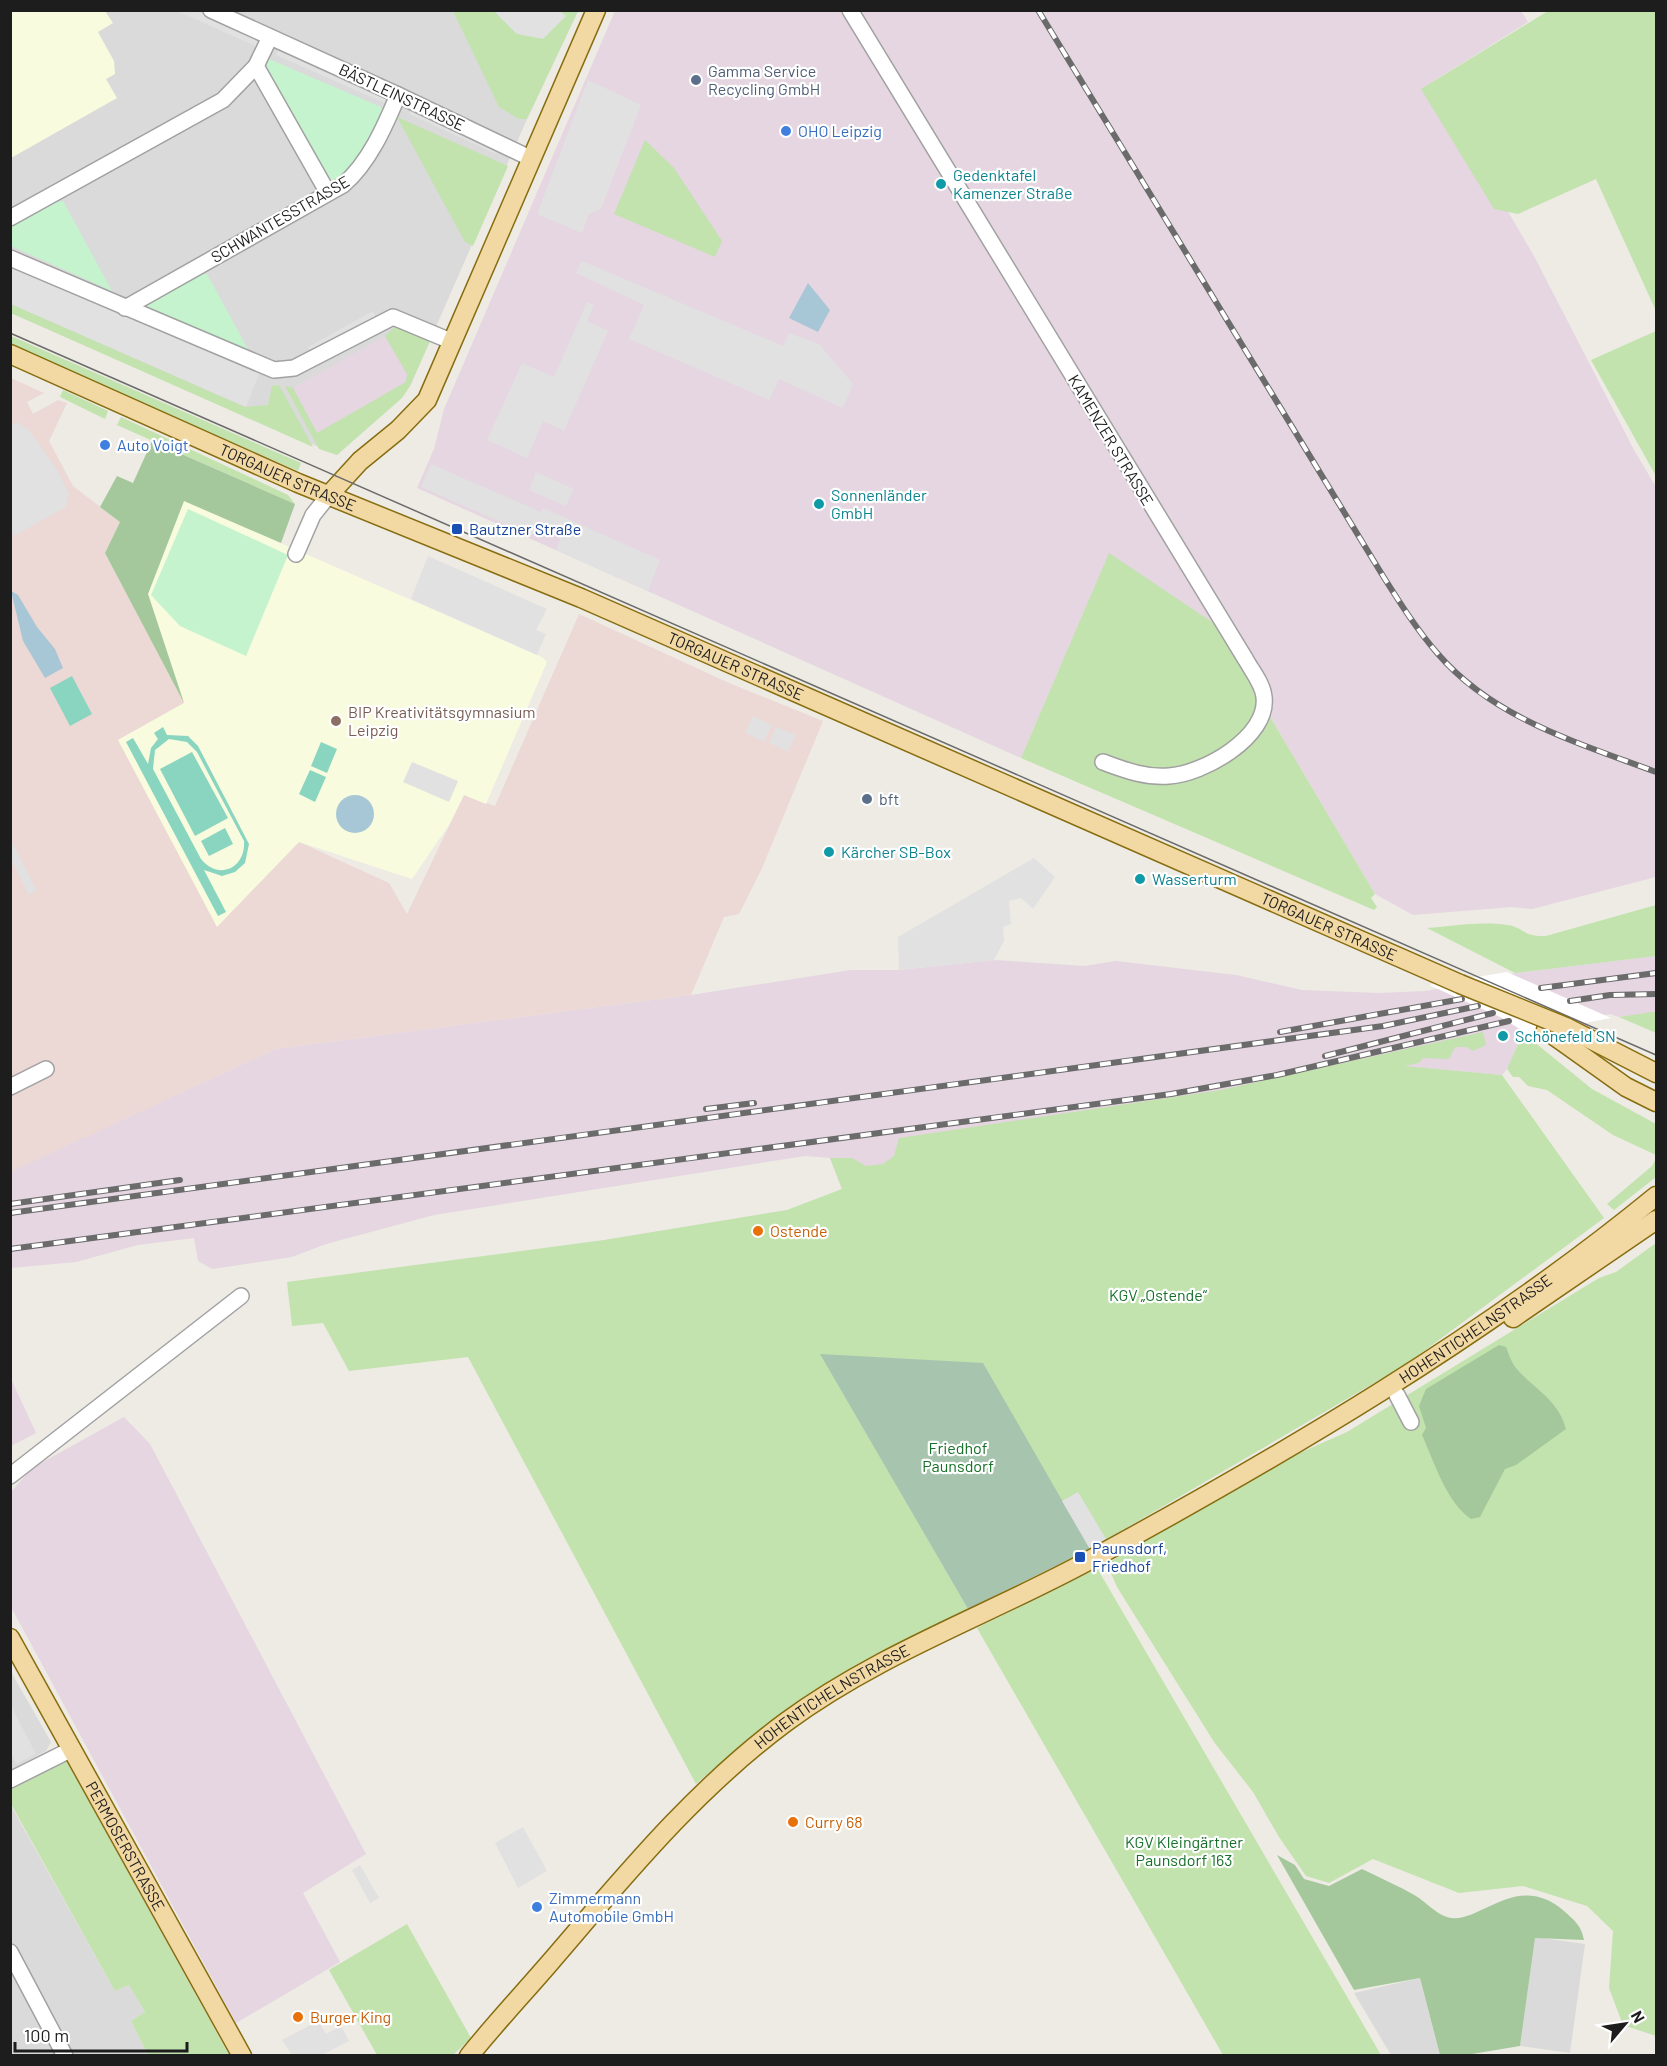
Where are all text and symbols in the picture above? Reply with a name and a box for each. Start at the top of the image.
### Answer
street label: BÄSTLEINSTRASSE [336,59,468,134]
place label: Gamma Service Recycling GmbH [708,61,820,98]
marker: Gamma Service Recycling GmbH [689,73,703,87]
place label: OHO Leipzig [798,121,882,140]
marker: OHO Leipzig [779,124,793,138]
place label: Gedenktafel Kamenzer Straße [953,165,1072,202]
street label: SCHWANTESSTRASSE [207,171,352,266]
marker: Gedenktafel Kamenzer Straße [934,177,948,191]
street label: KAMENZER STRASSE [1065,371,1158,509]
place label: Auto Voigt [117,435,189,454]
marker: Auto Voigt [98,438,112,452]
street label: TORGAUER STRASSE [217,439,359,515]
place label: Sonnenländer GmbH [831,485,927,522]
marker: Sonnenländer GmbH [812,497,826,511]
place label: Bautzner Straße [469,519,581,538]
marker: Bautzner Straße [450,522,464,536]
street label: TORGAUER STRASSE [665,627,807,704]
place label: BIP Kreativitätsgymnasium Leipzig [348,702,536,739]
marker: BIP Kreativitätsgymnasium Leipzig [329,714,343,728]
place label: bft [879,789,899,808]
marker: bft [860,792,874,806]
place label: Kärcher SB-Box [841,842,951,861]
marker: Kärcher SB-Box [822,845,836,859]
place label: Wasserturm [1152,869,1237,888]
marker: Wasserturm [1133,872,1147,886]
street label: TORGAUER STRASSE [1258,888,1400,964]
place label: Schönefeld SN [1515,1026,1616,1045]
marker: Schönefeld SN [1496,1029,1510,1043]
place label: Ostende [770,1221,828,1240]
marker: Ostende [751,1224,765,1238]
street label: HOHENTICHELNSTRASSE [1395,1270,1555,1387]
park label: KGV „Ostende“ [1109,1285,1208,1304]
park label: Friedhof Paunsdorf [922,1438,994,1475]
place label: Paunsdorf, Friedhof [1092,1538,1167,1575]
marker: Paunsdorf, Friedhof [1073,1550,1087,1564]
street label: HOHENTICHELNSTRASSE [750,1640,913,1752]
street label: PERMOSERSTRASSE [82,1778,169,1914]
place label: Curry 68 [805,1812,863,1831]
marker: Curry 68 [786,1815,800,1829]
park label: KGV Kleingärtner Paunsdorf 163 [1125,1832,1243,1869]
place label: Zimmermann Automobile GmbH [549,1888,674,1925]
marker: Zimmermann Automobile GmbH [530,1900,544,1914]
north arrow [1595,1994,1655,2054]
place label: Burger King [310,2007,391,2026]
text: N [1628,2007,1649,2026]
marker: Burger King [291,2010,305,2024]
scale bar [15,2015,188,2053]
text: 100 m [24,2024,69,2046]

